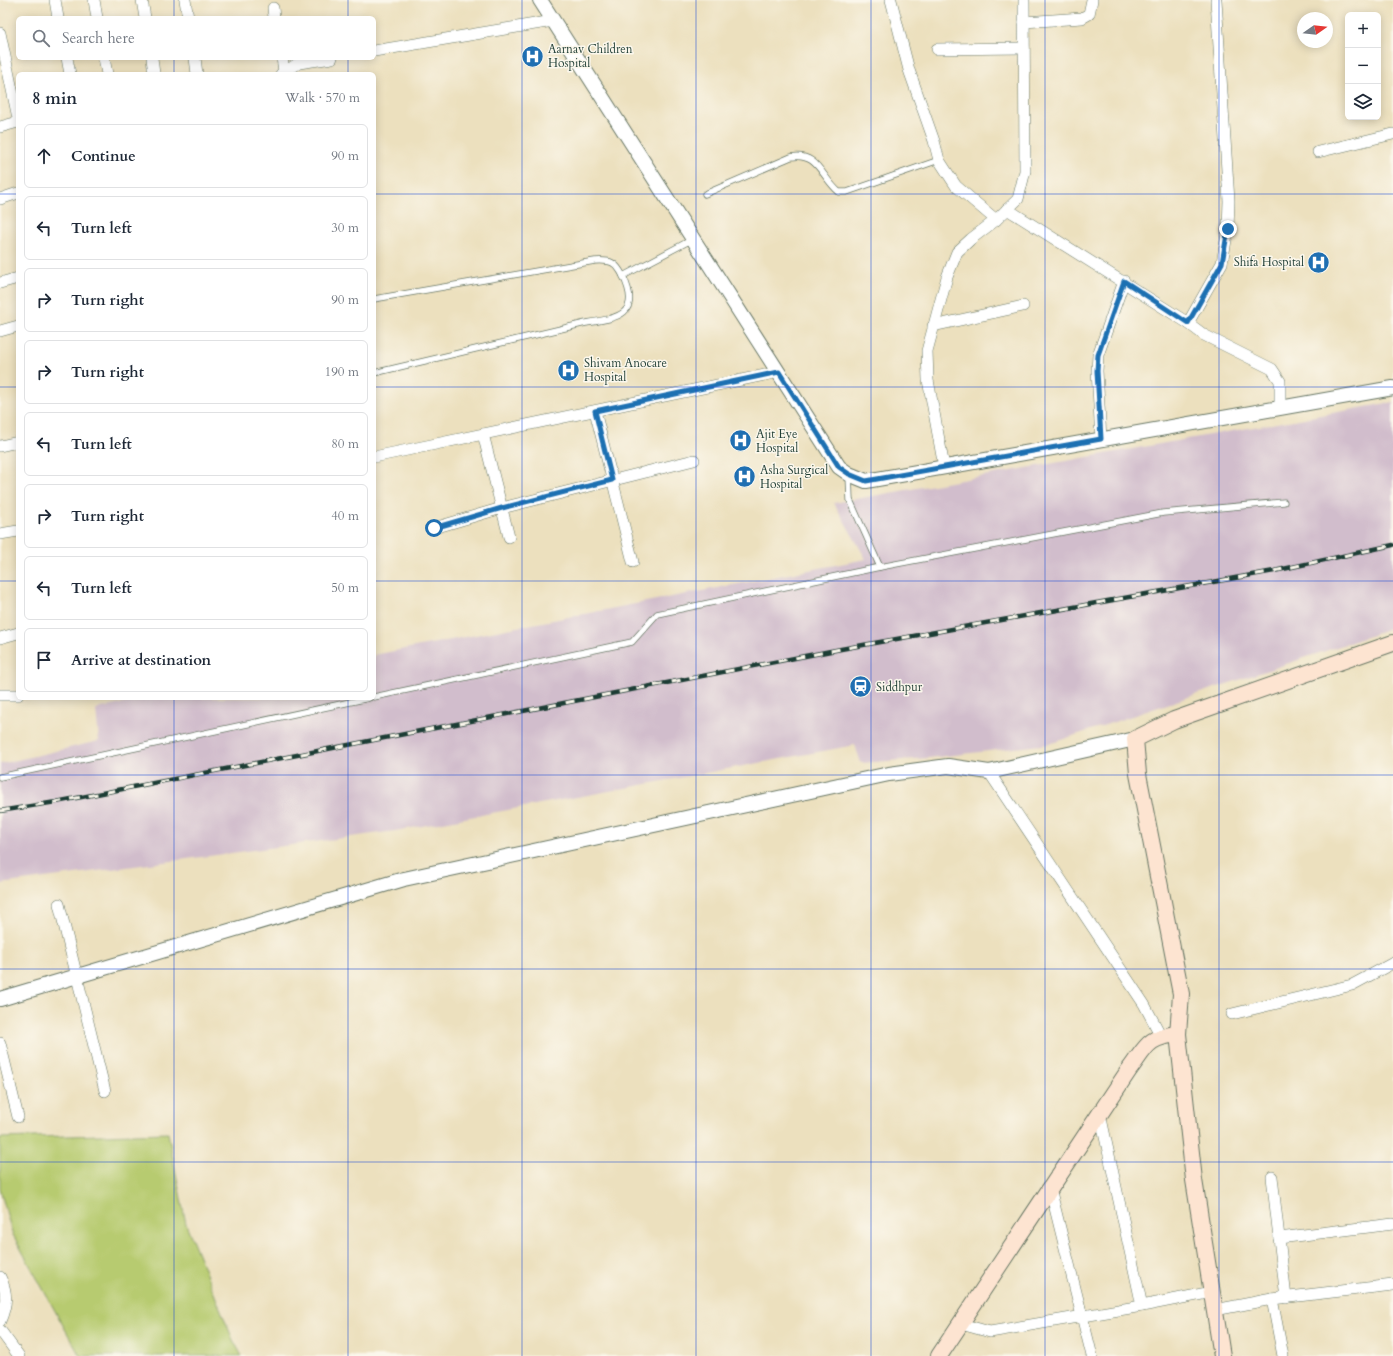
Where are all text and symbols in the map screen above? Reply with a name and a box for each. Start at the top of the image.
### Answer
north arrow [1297,12,1333,48]
map controls [1345,12,1381,120]
button: + [1345,12,1381,48]
search box [16,16,376,60]
icon: search [30,27,52,49]
text: Search here [62,28,135,48]
place label: Aarnav Children Hospital [548,41,633,71]
hospital icon: Aarnav Children Hospital [519,43,545,69]
button: − [1345,48,1381,84]
button: layers [1345,84,1381,120]
text: 8 min [32,87,77,110]
text: Walk · 570 m [285,89,360,107]
icon: ahead [33,145,55,167]
text: Continue [71,146,136,166]
text: 90 m [331,147,359,165]
icon: left [33,217,55,239]
text: Turn left [71,218,132,238]
text: 30 m [331,219,359,237]
route end [1219,220,1237,238]
hospital icon: Shifa Hospital [1306,249,1332,275]
place label: Shifa Hospital [1234,254,1304,270]
icon: right [33,289,55,311]
text: Turn right [71,290,144,310]
text: 90 m [331,291,359,309]
place label: Shivam Anocare Hospital [584,355,667,385]
hospital icon: Shivam Anocare Hospital [556,357,582,383]
icon: right [33,361,55,383]
text: Turn right [71,362,144,382]
text: 190 m [325,363,359,381]
place label: Ajit Eye Hospital [756,426,798,456]
hospital icon: Ajit Eye Hospital [727,428,753,454]
icon: left [33,433,55,455]
text: Turn left [71,434,132,454]
text: 80 m [331,435,359,453]
place label: Asha Surgical Hospital [760,462,828,492]
hospital icon: Asha Surgical Hospital [731,464,757,490]
icon: right [33,505,55,527]
text: Turn right [71,506,144,526]
text: 40 m [331,507,359,525]
route start [425,519,443,537]
icon: left [33,577,55,599]
text: Turn left [71,578,132,598]
text: 50 m [331,579,359,597]
icon: arrive [33,649,55,671]
text: Arrive at destination [71,650,211,670]
station icon: Siddhpur [848,674,874,700]
place label: Siddhpur [876,679,923,695]

